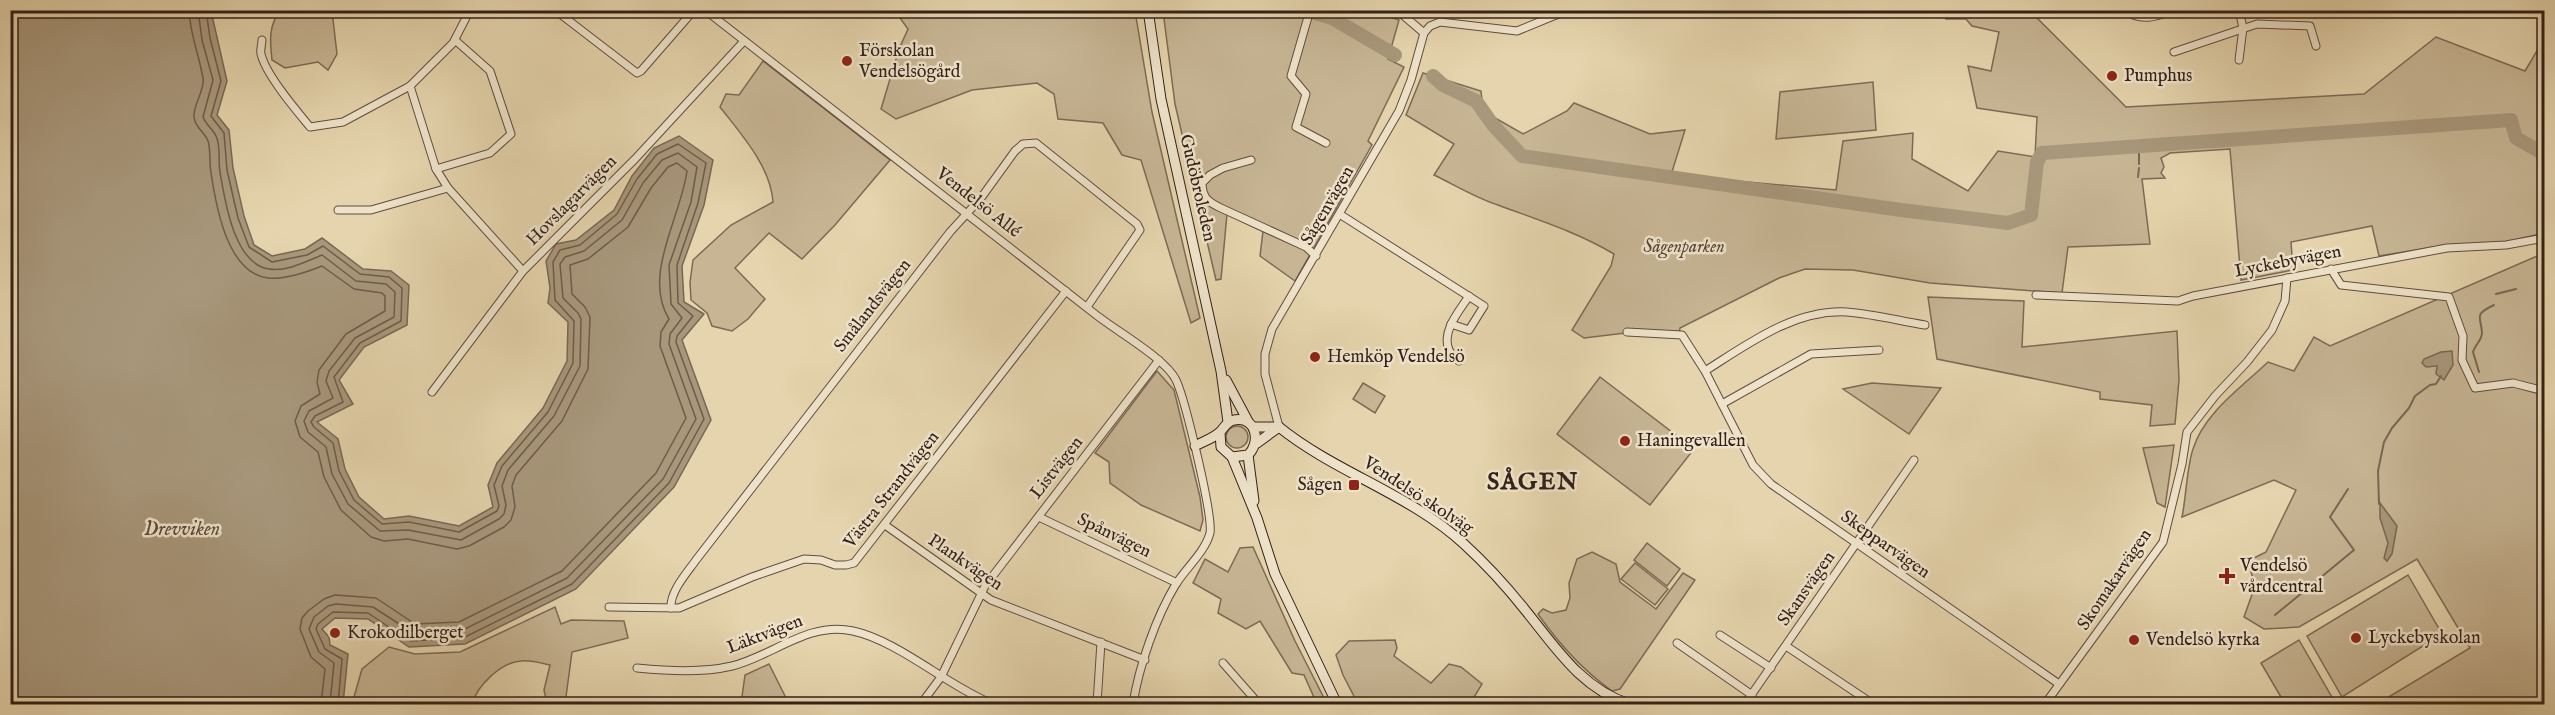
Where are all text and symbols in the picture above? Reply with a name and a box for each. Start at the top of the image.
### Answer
place label: Förskolan Vendelsögård [858,40,961,84]
marker: Förskolan Vendelsögård [840,54,854,68]
place label: Pumphus [2124,65,2192,88]
marker: Pumphus [2105,69,2119,83]
street label: Gudöbroleden [1173,132,1221,244]
street label: Hovslagarvägen [522,150,623,251]
street label: Vendelsö Allé [930,162,1025,243]
street label: Sågenvägen [1296,162,1360,250]
park label: Sågenparken [1643,236,1725,259]
street label: Lyckebyvägen [2233,240,2344,284]
street label: Smålandsvägen [829,254,917,357]
place label: Hemköp Vendelsö [1327,346,1465,369]
marker: Hemköp Vendelsö [1308,350,1322,364]
street label: Västra Strandvägen [838,426,945,554]
place label: Haningevallen [1637,430,1746,453]
street label: Listvägen [1025,432,1089,504]
marker: Haningevallen [1618,434,1632,448]
street label: Vendelsö skolväg [1358,451,1478,540]
district label: SÅGEN [1487,467,1579,498]
place label: Sågen [1297,474,1342,497]
marker: Sågen [1347,478,1361,492]
street label: Skepparvägen [1836,506,1935,585]
street label: Spånvägen [1073,508,1155,564]
water label: Drevviken [144,517,220,542]
street label: Skomakarvägen [2073,525,2158,635]
street label: Plankvägen [923,530,1007,597]
street label: Skansvägen [1773,547,1841,631]
place label: Vendelsö vårdcentral [2239,555,2323,599]
marker: Vendelsö vårdcentral [2218,567,2236,585]
street label: Läktvägen [724,610,807,660]
place label: Krokodilberget [347,622,463,645]
marker: Krokodilberget [328,626,342,640]
place label: Lyckebyskolan [2368,627,2481,650]
place label: Vendelsö kyrka [2145,629,2260,652]
marker: Lyckebyskolan [2349,631,2363,645]
marker: Vendelsö kyrka [2127,633,2141,647]

